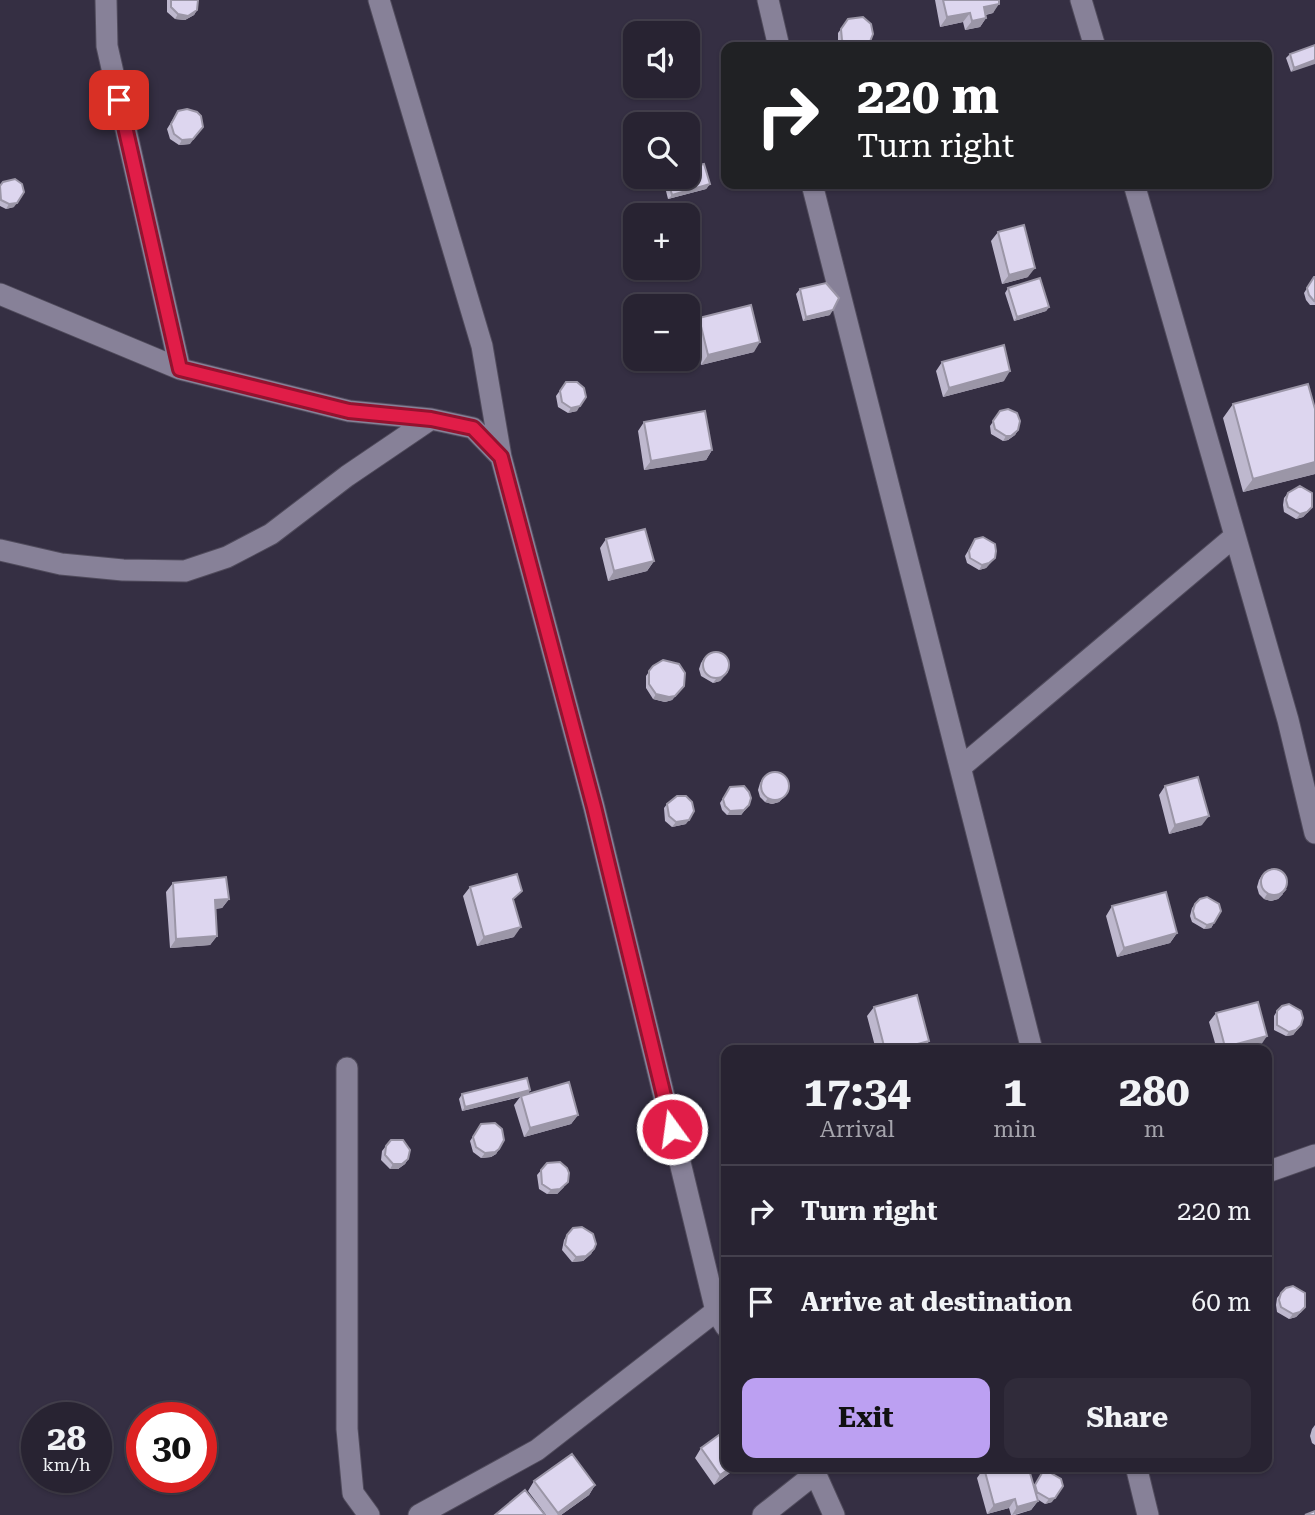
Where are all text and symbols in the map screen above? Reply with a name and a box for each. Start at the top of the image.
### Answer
map controls [623,21,700,371]
button: sound [623,21,700,98]
text: 220 m [857,68,999,125]
pin [89,70,149,130]
icon: right [742,70,833,161]
icon: arrive [100,81,138,119]
button: search [623,112,700,189]
text: Turn right [857,127,1014,165]
button: + [623,203,700,280]
button: − [623,294,700,371]
text: 17:34 [804,1067,911,1116]
text: 1 [1003,1067,1027,1116]
text: 280 [1119,1067,1189,1116]
position arrow [635,1092,709,1166]
text: Arrival [820,1116,894,1143]
text: min [993,1116,1036,1143]
text: m [1144,1116,1165,1143]
icon: right [742,1192,780,1230]
text: Turn right [801,1196,937,1226]
text: 220 m [1177,1196,1251,1226]
icon: arrive [742,1283,780,1321]
text: Arrive at destination [801,1287,1072,1317]
text: 60 m [1192,1287,1251,1317]
button: Exit [742,1378,990,1458]
button: Share [1004,1378,1251,1458]
speed limit sign: 30 [126,1402,217,1493]
text: 28 [47,1418,86,1459]
text: km/h [42,1454,91,1475]

